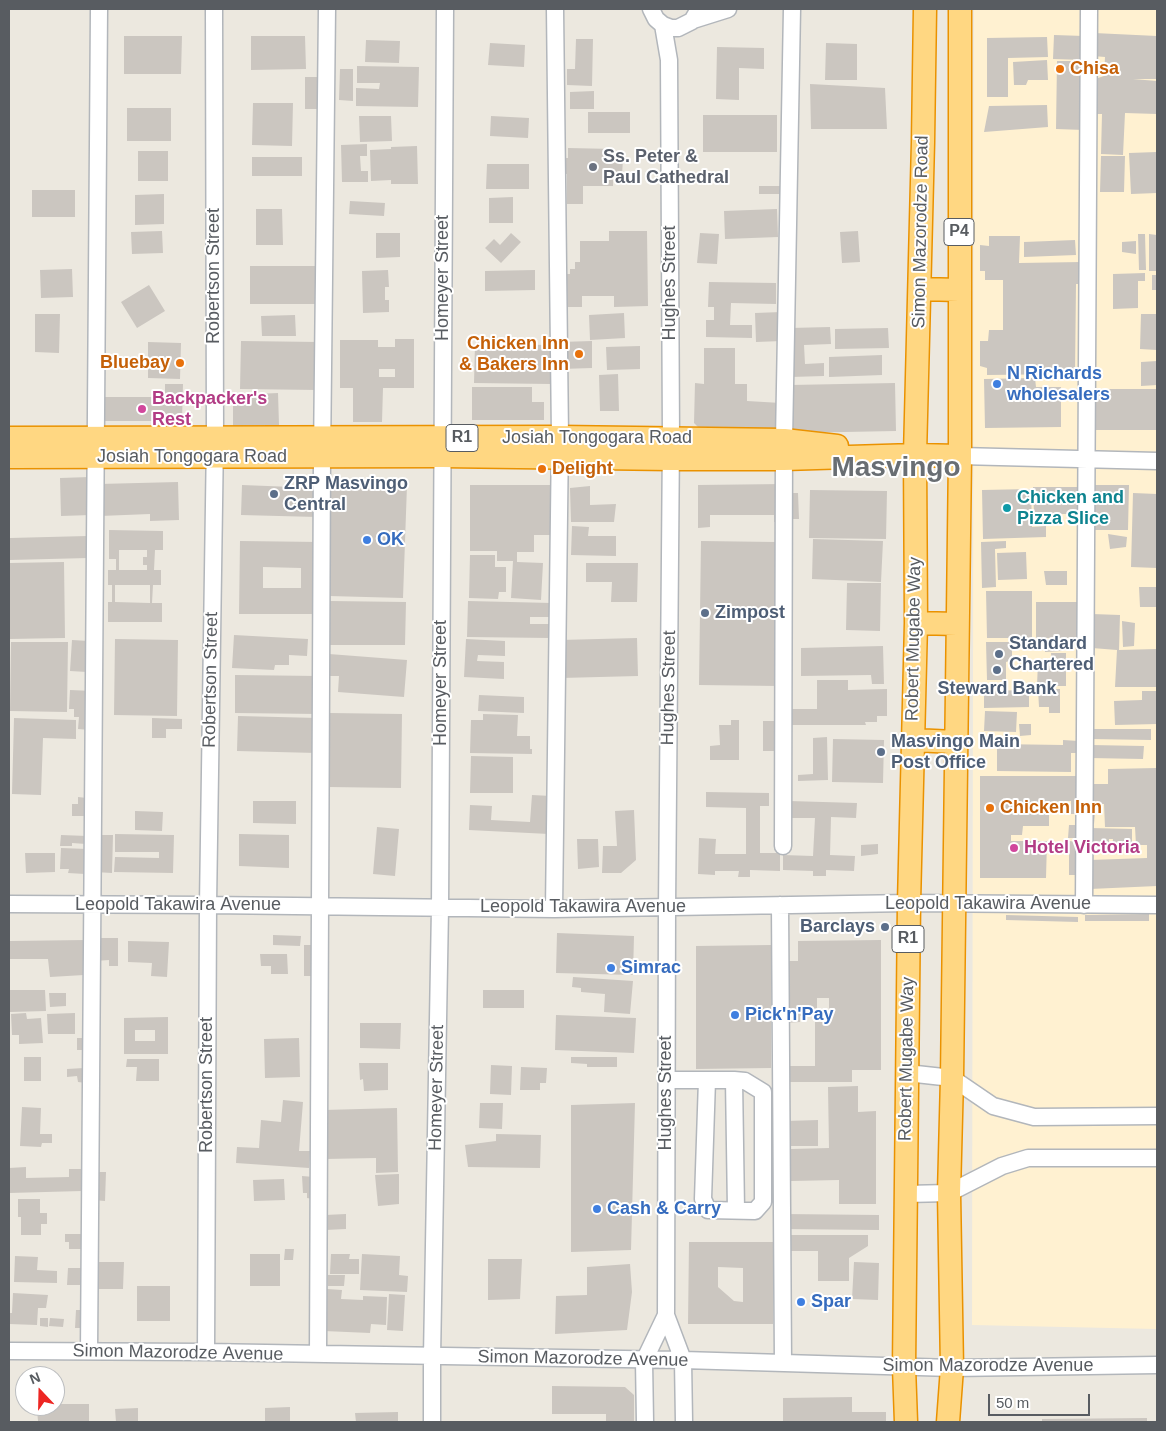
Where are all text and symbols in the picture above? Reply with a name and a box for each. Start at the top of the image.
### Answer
place label: Chisa [1070,58,1119,80]
marker: Chisa [1054,63,1066,75]
street label: Simon Mazorodze Road [909,135,933,329]
place label: Ss. Peter & Paul Cathedral [603,146,729,188]
marker: Ss. Peter & Paul Cathedral [587,161,599,173]
street label: Robertson Street [203,208,225,344]
street label: Homeyer Street [432,215,454,341]
road number: P4 [944,218,974,246]
street label: Hughes Street [659,225,681,341]
place label: Chicken Inn & Bakers Inn [459,333,569,376]
marker: Chicken Inn & Bakers Inn [573,348,585,360]
place label: Bluebay [100,352,170,374]
marker: Bluebay [174,357,186,369]
place label: N Richards wholesalers [1007,363,1110,406]
marker: N Richards wholesalers [991,378,1003,390]
place label: Backpacker's Rest [152,388,267,430]
marker: Backpacker's Rest [136,403,148,415]
road number: R1 [446,424,478,452]
street label: Josiah Tongogara Road [502,427,692,449]
street label: Josiah Tongogara Road [97,446,287,468]
district label: Masvingo [831,451,961,485]
place label: Delight [552,458,613,480]
marker: Delight [536,463,548,475]
place label: ZRP Masvingo Central [284,473,408,516]
place label: Chicken and Pizza Slice [1017,487,1124,530]
marker: ZRP Masvingo Central [268,488,280,500]
marker: Chicken and Pizza Slice [1001,502,1013,514]
place label: OK [377,529,404,551]
marker: OK [361,534,373,546]
street label: Robert Mugabe Way [902,557,926,721]
place label: Zimpost [715,602,785,624]
marker: Zimpost [699,607,711,619]
street label: Robertson Street [199,612,223,748]
street label: Homeyer Street [430,620,452,746]
street label: Hughes Street [657,630,681,746]
place label: Standard Chartered [1009,633,1094,676]
marker: Standard Chartered [993,648,1005,660]
marker: Steward Bank [991,664,1003,676]
place label: Steward Bank [937,678,1057,700]
place label: Masvingo Main Post Office [891,731,1020,774]
marker: Masvingo Main Post Office [875,746,887,758]
place label: Chicken Inn [1000,797,1102,819]
marker: Chicken Inn [984,802,996,814]
place label: Hotel Victoria [1024,837,1140,859]
marker: Hotel Victoria [1008,842,1020,854]
street label: Leopold Takawira Avenue [885,893,1091,915]
street label: Leopold Takawira Avenue [75,894,281,916]
street label: Leopold Takawira Avenue [480,896,686,918]
place label: Barclays [800,916,875,938]
marker: Barclays [879,921,891,933]
road number: R1 [892,926,924,952]
place label: Simrac [621,957,681,979]
marker: Simrac [605,962,617,974]
street label: Robert Mugabe Way [895,977,919,1141]
place label: Pick'n'Pay [745,1004,834,1026]
marker: Pick'n'Pay [729,1009,741,1021]
street label: Robertson Street [196,1017,218,1153]
street label: Homeyer Street [425,1025,449,1151]
street label: Hughes Street [655,1035,677,1151]
place label: Cash & Carry [607,1198,721,1220]
marker: Cash & Carry [591,1203,603,1215]
place label: Spar [811,1291,851,1313]
marker: Spar [795,1296,807,1308]
street label: Simon Mazorodze Avenue [72,1340,284,1366]
street label: Simon Mazorodze Avenue [477,1346,689,1372]
street label: Simon Mazorodze Avenue [883,1355,1093,1377]
north arrow [15,1366,65,1416]
text: N [27,1369,43,1387]
scale bar [991,1384,1094,1416]
text: 50 m [996,1394,1029,1411]

